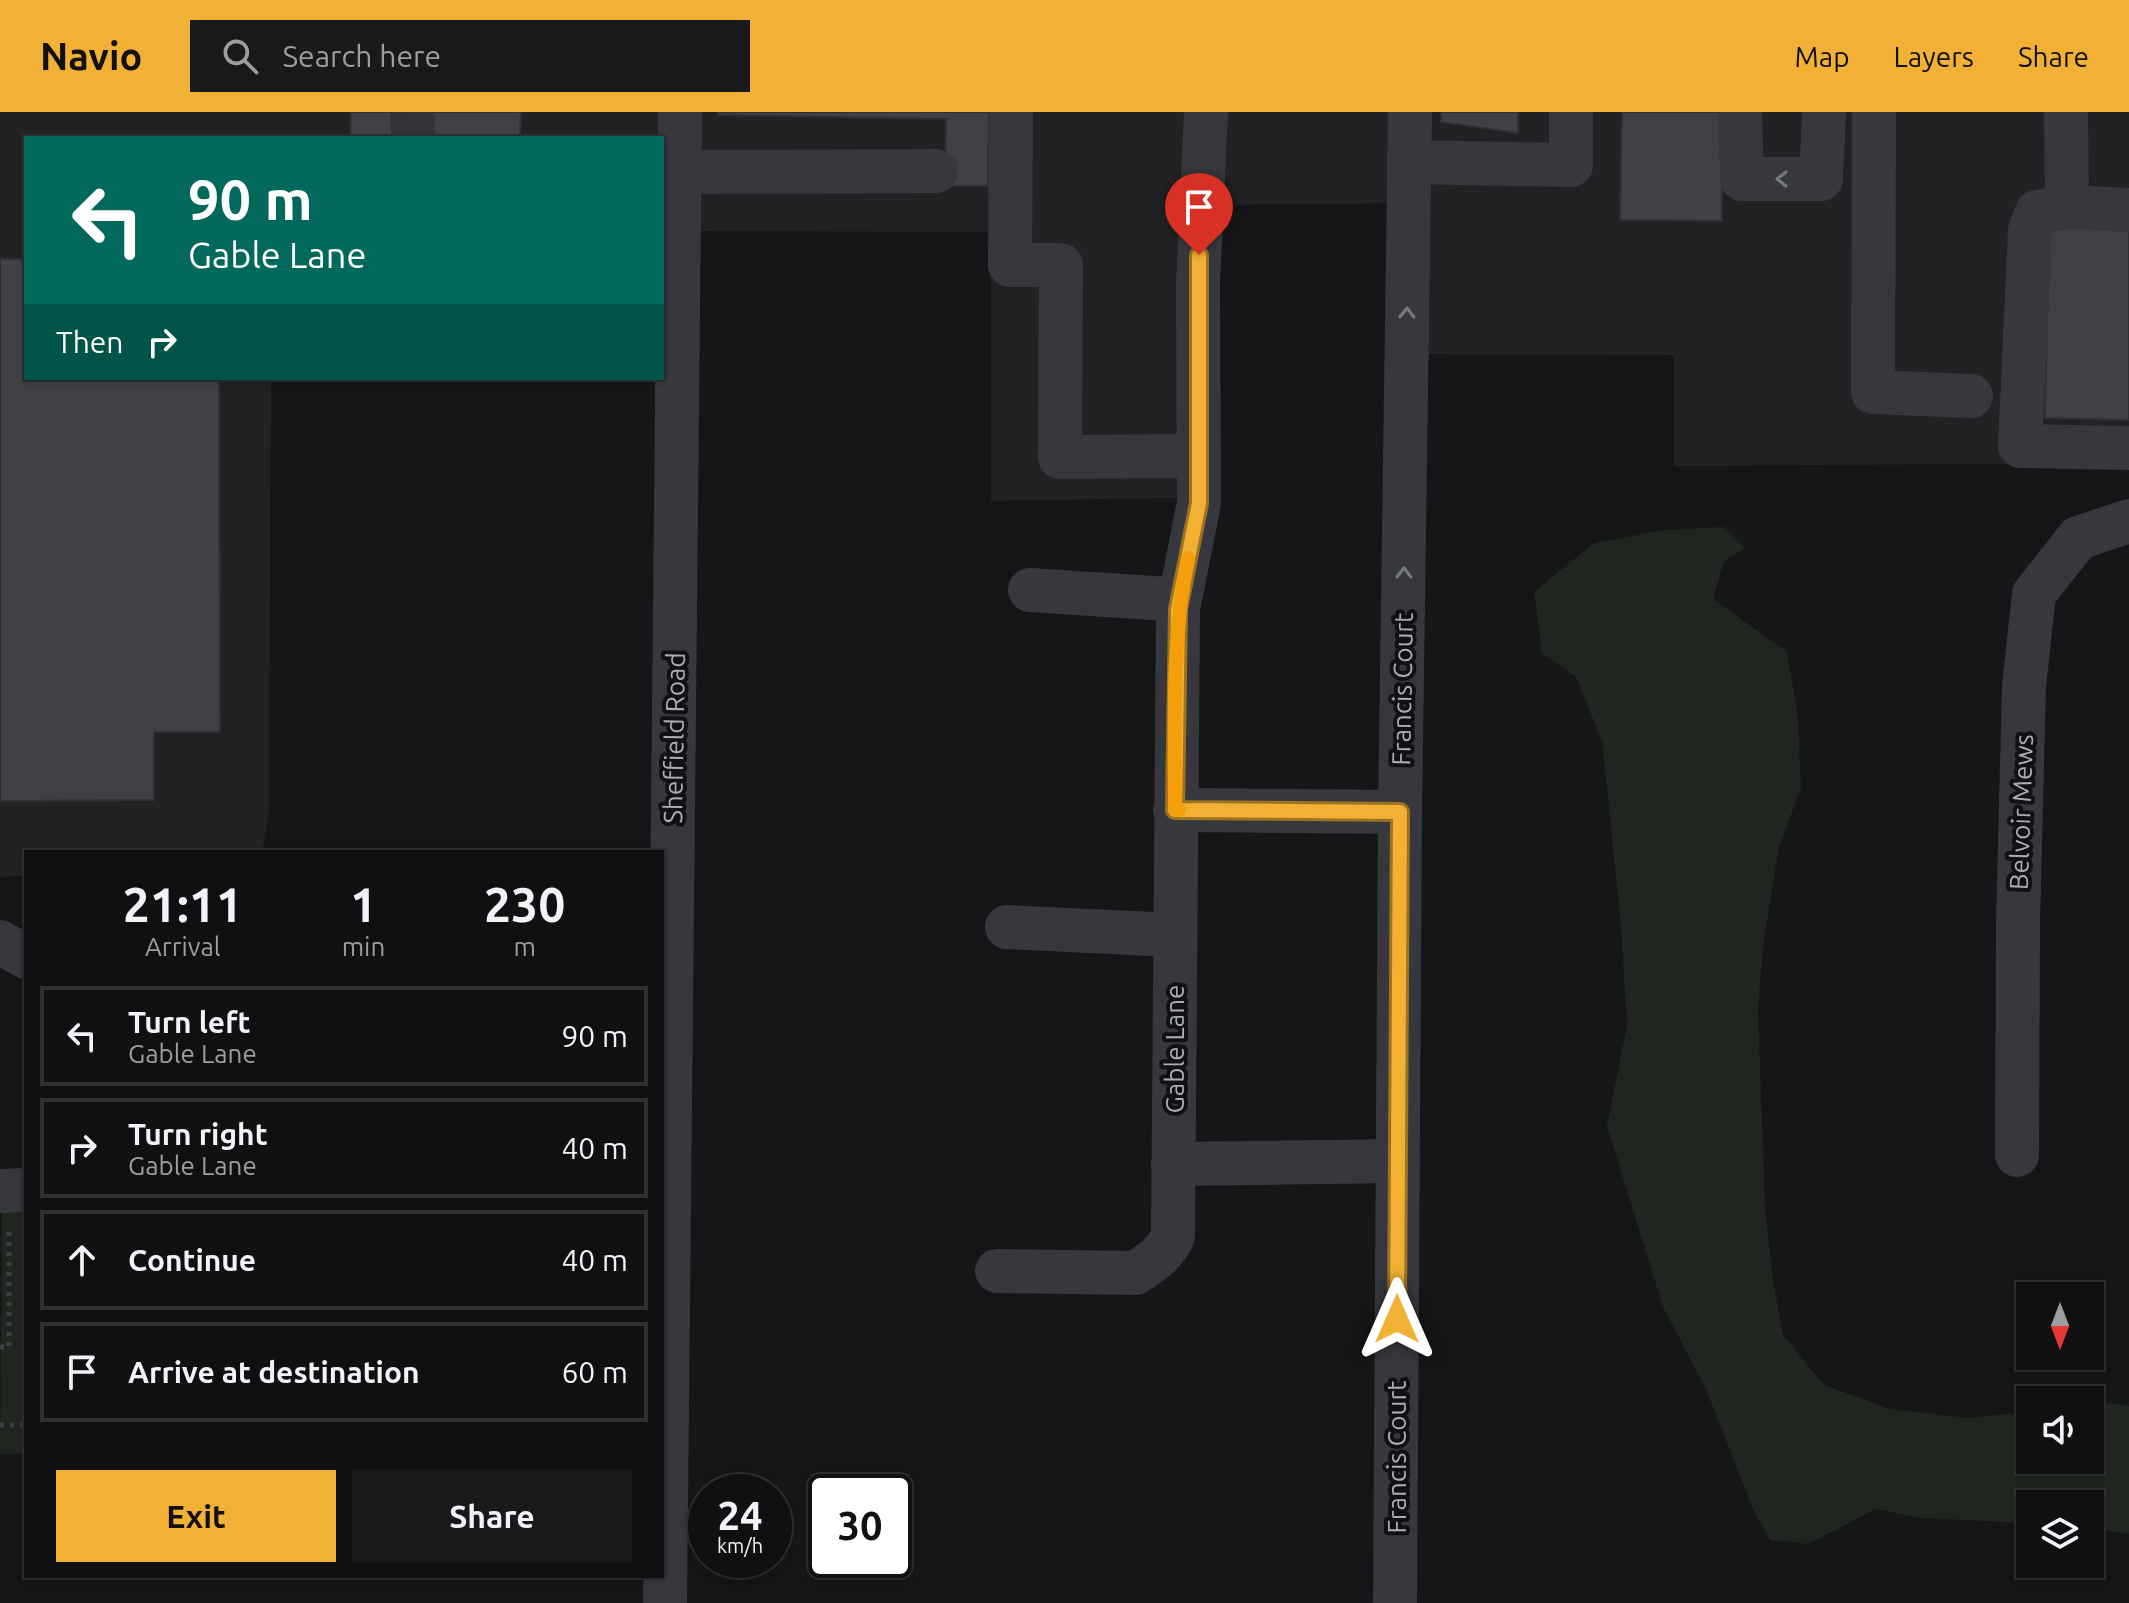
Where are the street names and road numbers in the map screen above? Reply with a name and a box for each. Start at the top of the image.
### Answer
street label: Francis Court [1386,612,1418,766]
street label: Sheffield Road [658,652,690,824]
street label: Belvoir Mews [2004,734,2038,890]
street label: Gable Lane [1160,985,1189,1113]
street label: Francis Court [1382,1381,1411,1533]

